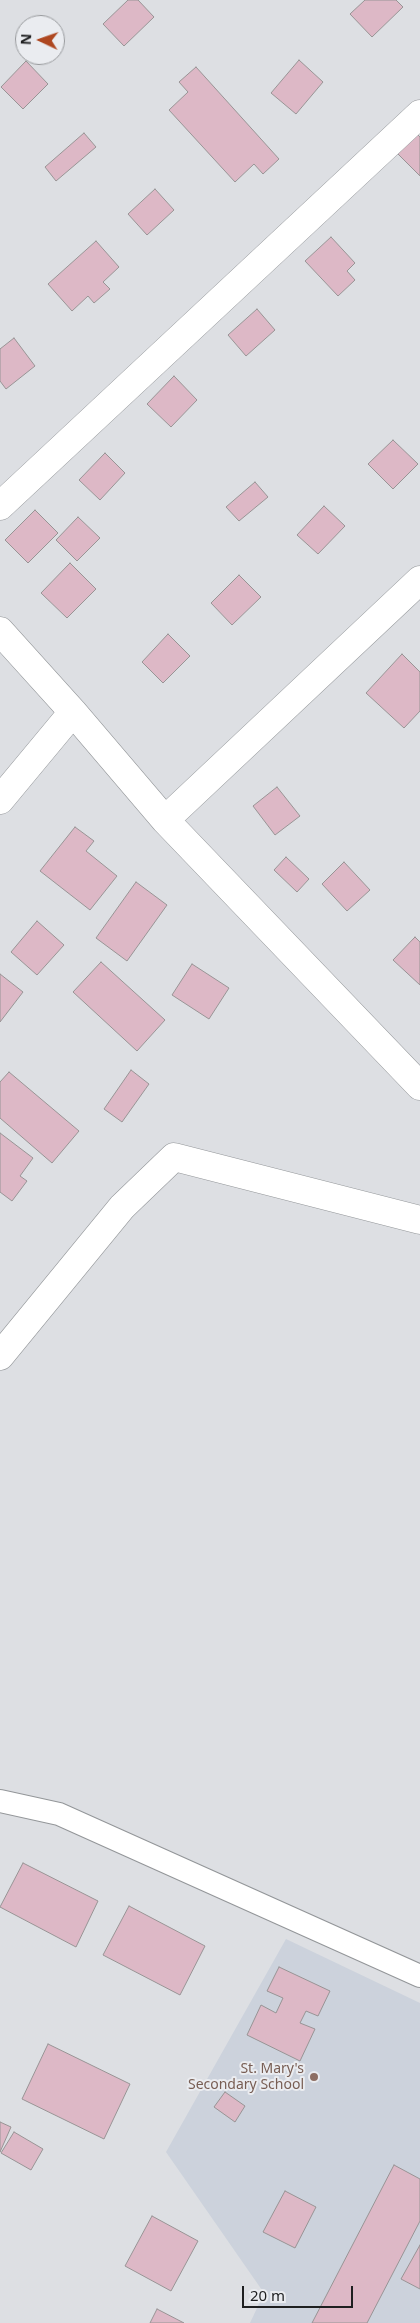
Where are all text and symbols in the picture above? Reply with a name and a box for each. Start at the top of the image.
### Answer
north arrow [15,15,65,65]
text: N [16,33,35,45]
place label: St. Mary's Secondary School [188,2061,304,2094]
marker: St. Mary's Secondary School [308,2071,320,2083]
scale bar [245,2276,356,2308]
text: 20 m [250,2285,285,2305]

